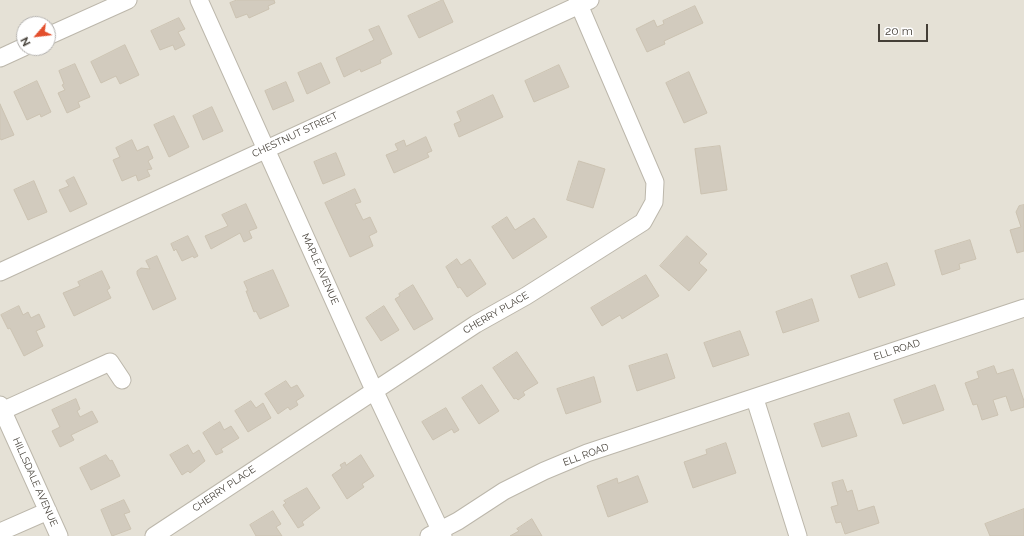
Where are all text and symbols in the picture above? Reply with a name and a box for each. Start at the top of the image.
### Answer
north arrow [16,16,56,56]
scale bar [880,16,930,42]
text: 20 m [885,24,913,38]
text: N [18,35,34,48]
street label: CHESTNUT STREET [250,110,340,160]
street label: MAPLE AVENUE [299,232,341,306]
street label: CHERRY PLACE [461,289,531,337]
street label: ELL ROAD [872,337,922,363]
street label: HILLSDALE AVENUE [10,436,60,528]
street label: ELL ROAD [561,441,611,469]
street label: CHERRY PLACE [190,463,258,515]

